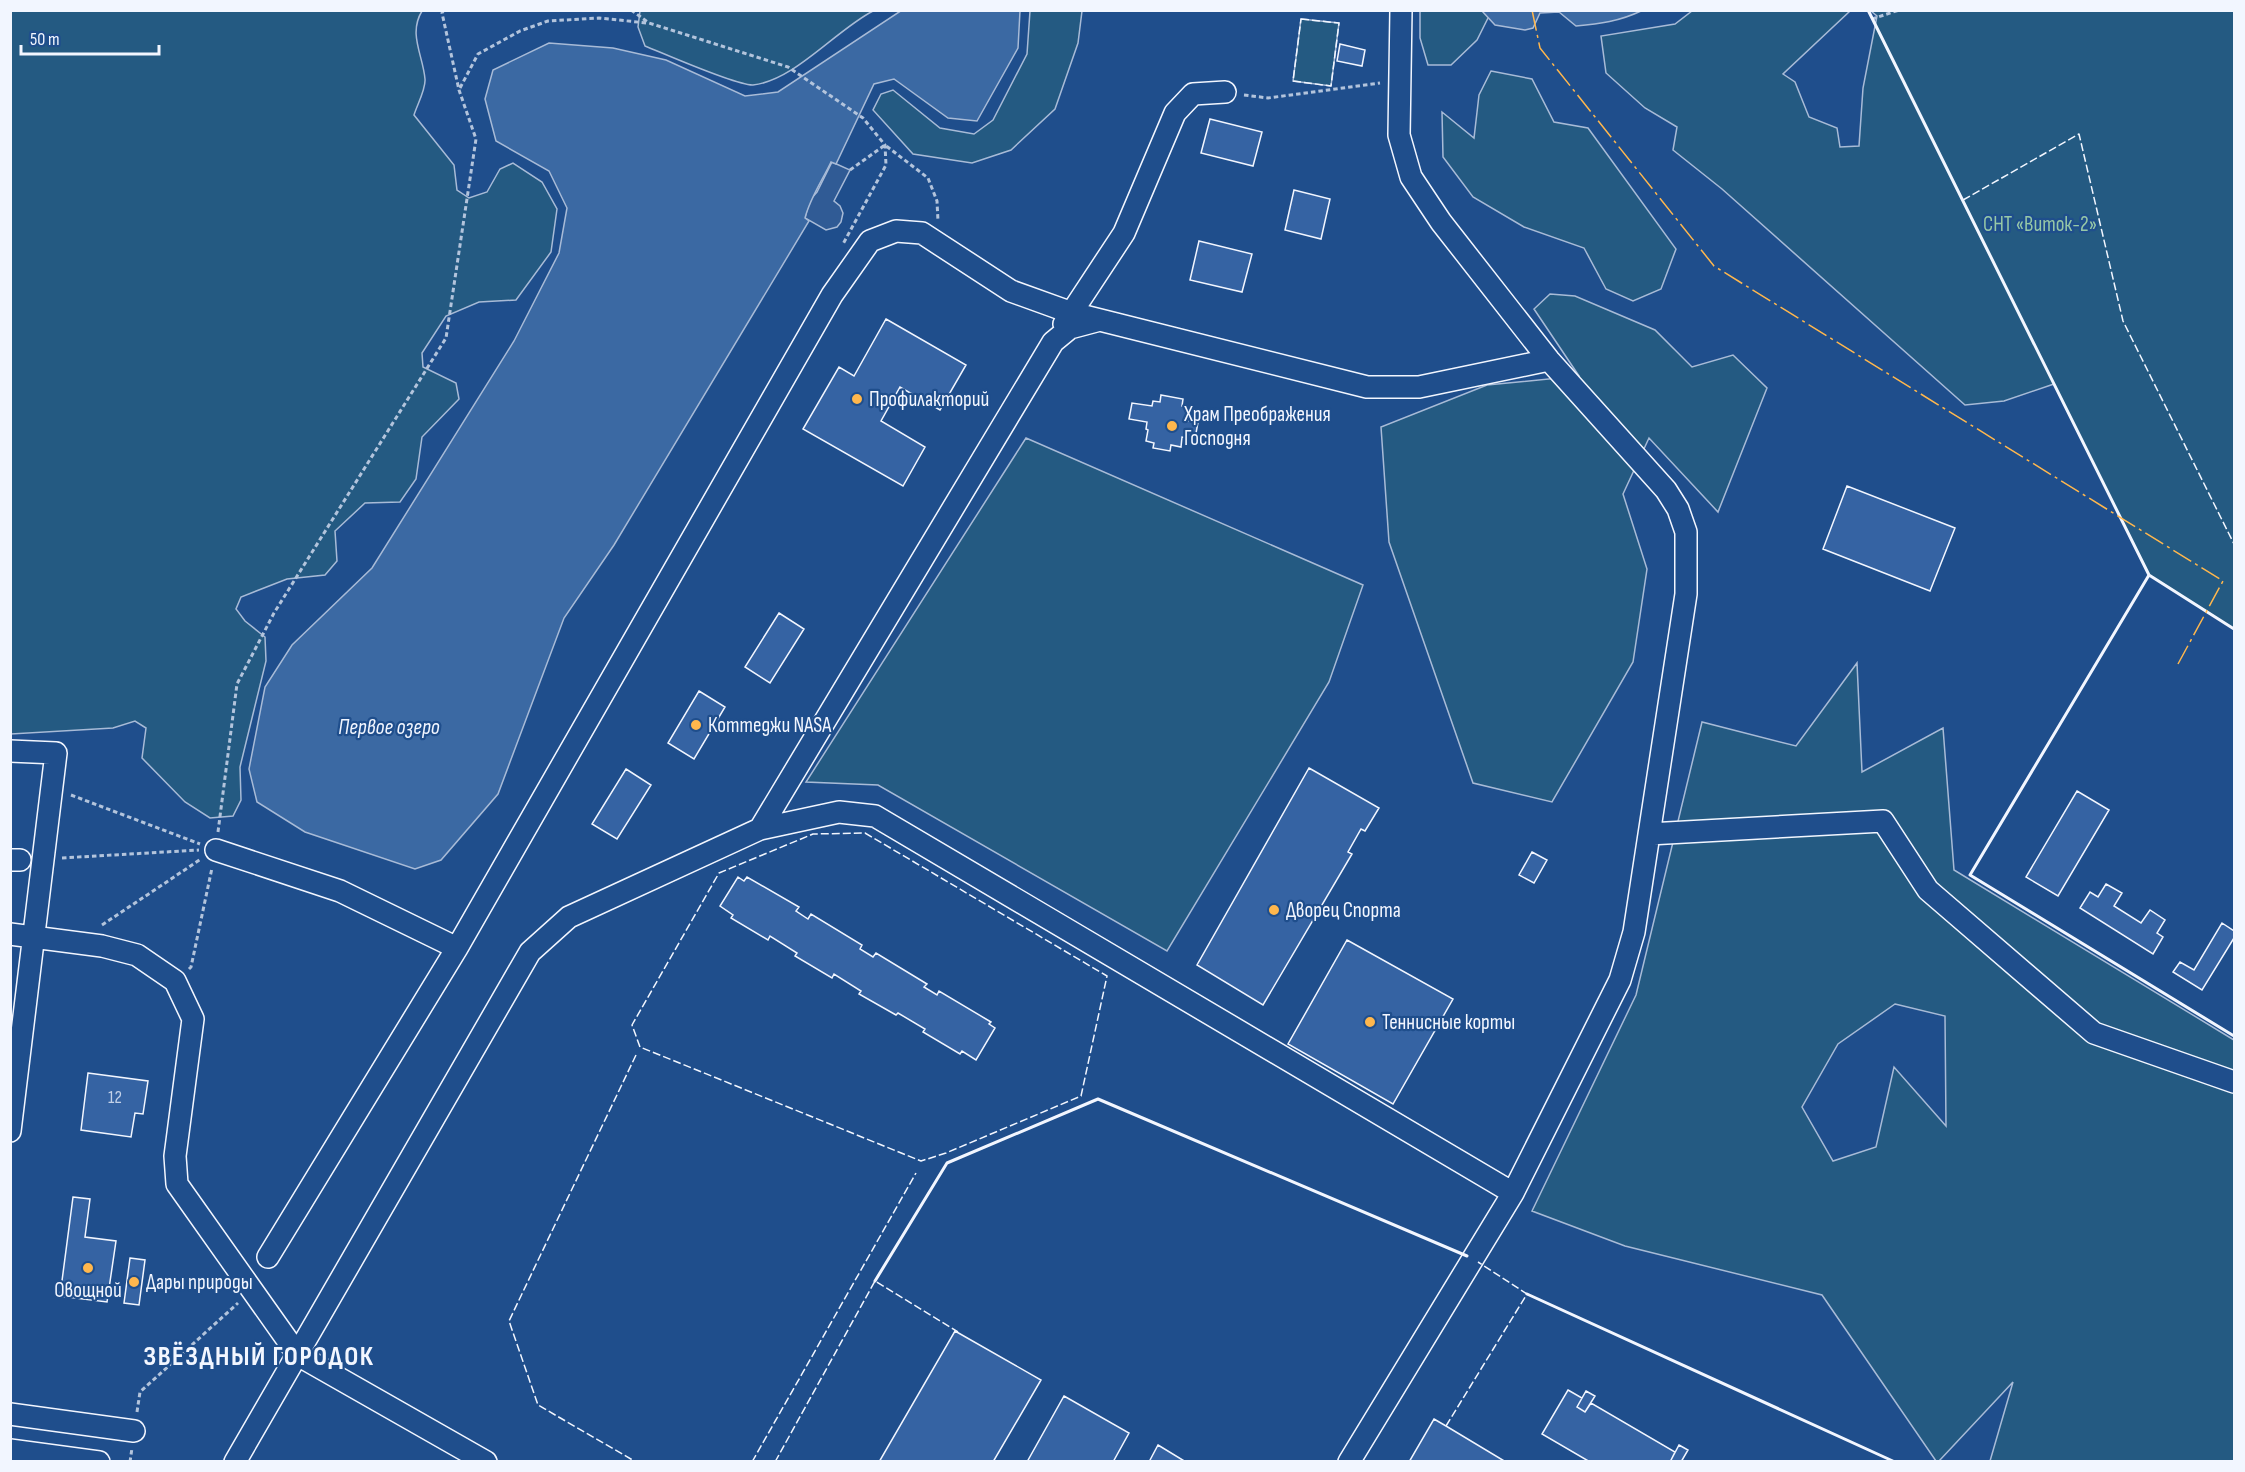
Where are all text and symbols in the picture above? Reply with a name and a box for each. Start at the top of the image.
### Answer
scale bar [21,18,159,56]
text: 50 m [30,29,60,50]
park label: СНТ «Виток-2» [1983,212,2097,237]
place label: Профилакторий [869,387,989,412]
marker: Профилакторий [850,392,864,406]
place label: Храм Преображения Господня [1183,402,1331,451]
marker: Храм Преображения Господня [1165,419,1179,433]
place label: Коттеджи NASA [708,713,832,738]
water label: Первое озеро [338,714,440,741]
marker: Коттеджи NASA [689,718,703,732]
place label: Дворец Спорта [1286,898,1401,923]
marker: Дворец Спорта [1267,903,1281,917]
place label: Теннисные корты [1382,1010,1515,1035]
marker: Теннисные корты [1363,1015,1377,1029]
house number: 12 [108,1087,122,1108]
marker: Овощной [81,1261,95,1275]
place label: Дары природы [146,1270,253,1295]
marker: Дары природы [127,1275,141,1289]
place label: Овощной [54,1278,122,1303]
district label: ЗВЁЗДНЫЙ ГОРОДОК [144,1341,374,1373]

